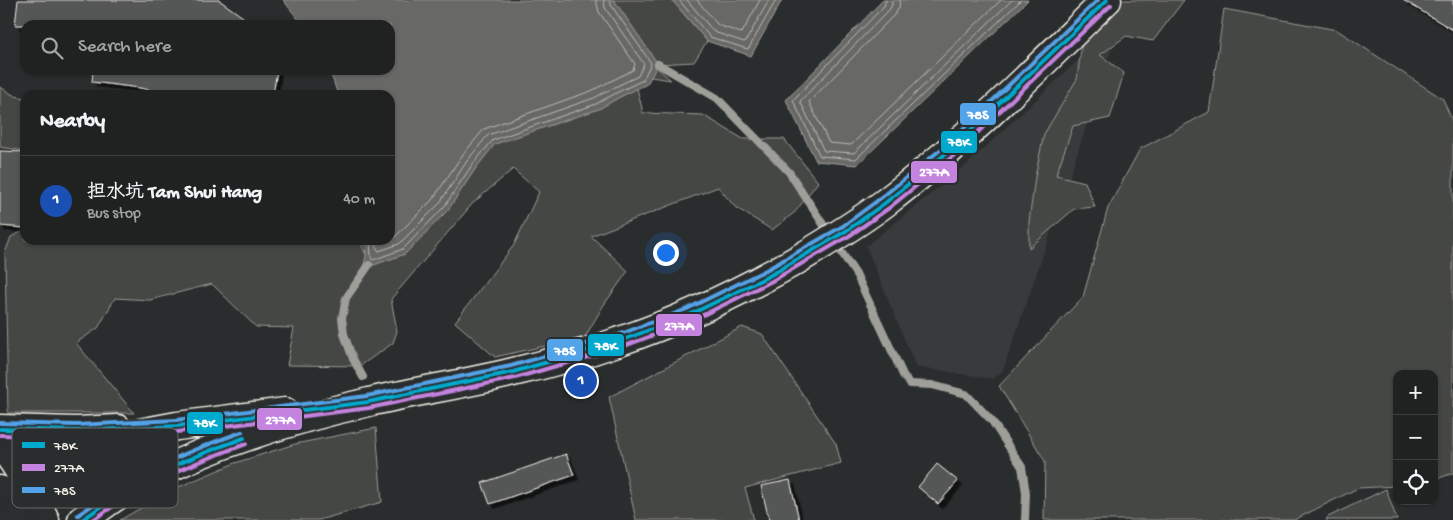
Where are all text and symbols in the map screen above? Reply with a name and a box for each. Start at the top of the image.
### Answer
search box [20,20,395,75]
icon: search [38,34,66,62]
text: Search here [78,36,172,59]
line badge: 78S [959,102,997,126]
text: 78S [966,108,989,125]
text: Nearby [40,110,105,135]
line badge: 78K [940,130,978,154]
text: 78K [947,135,973,152]
line badge: 277A [910,160,958,184]
text: 277A [919,165,951,182]
text: 担水坑 Tam Shui Hang [87,182,262,205]
text: 1 [53,191,59,210]
text: 40 m [343,191,375,210]
text: Bus stop [87,205,141,224]
your location [653,240,679,266]
line badge: 277A [655,313,703,337]
text: 277A [664,319,696,336]
line badge: 78K [587,333,625,357]
line badge: 78S [546,338,584,362]
text: 78K [594,339,620,356]
text: 78S [553,344,576,361]
pin: 1 [565,362,597,400]
map controls [1393,370,1438,505]
button: + [1393,370,1438,415]
line badge: 277A [256,407,303,431]
line badge: 78K [186,411,224,435]
text: 277A [265,413,297,430]
button: − [1393,415,1438,460]
text: 78K [193,416,219,433]
legend [12,428,178,508]
text: 78K [53,439,78,456]
button: locate [1393,460,1438,505]
text: 277A [54,461,84,478]
text: 78S [53,484,76,501]

